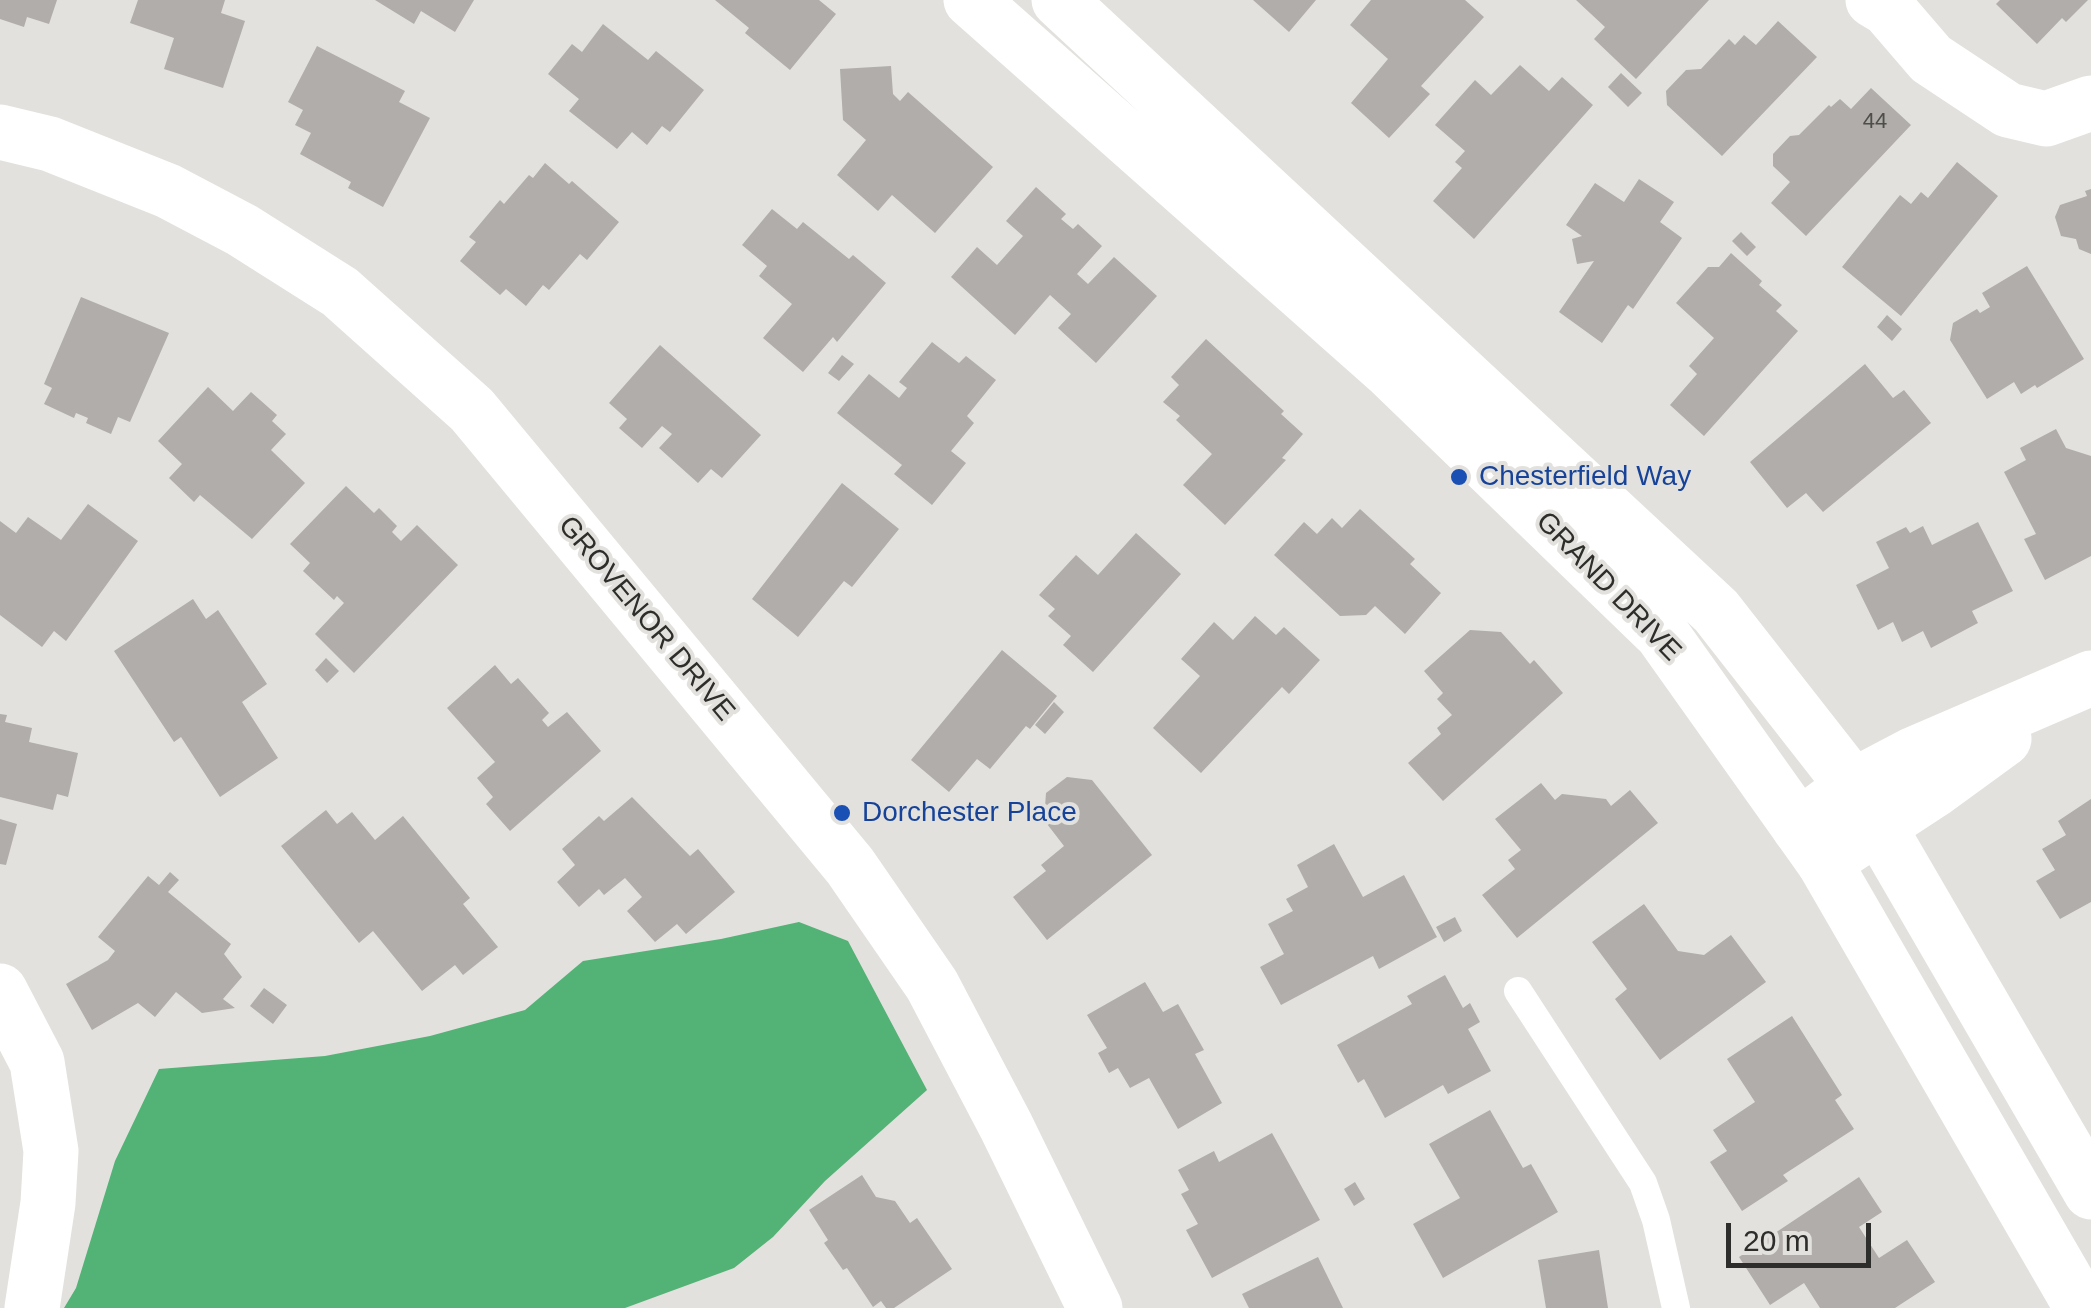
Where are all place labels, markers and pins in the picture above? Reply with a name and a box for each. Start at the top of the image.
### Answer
place label: Chesterfield Way [1479,460,1691,494]
marker: Chesterfield Way [1448,466,1470,488]
place label: Dorchester Place [862,796,1077,830]
marker: Dorchester Place [831,802,853,824]

